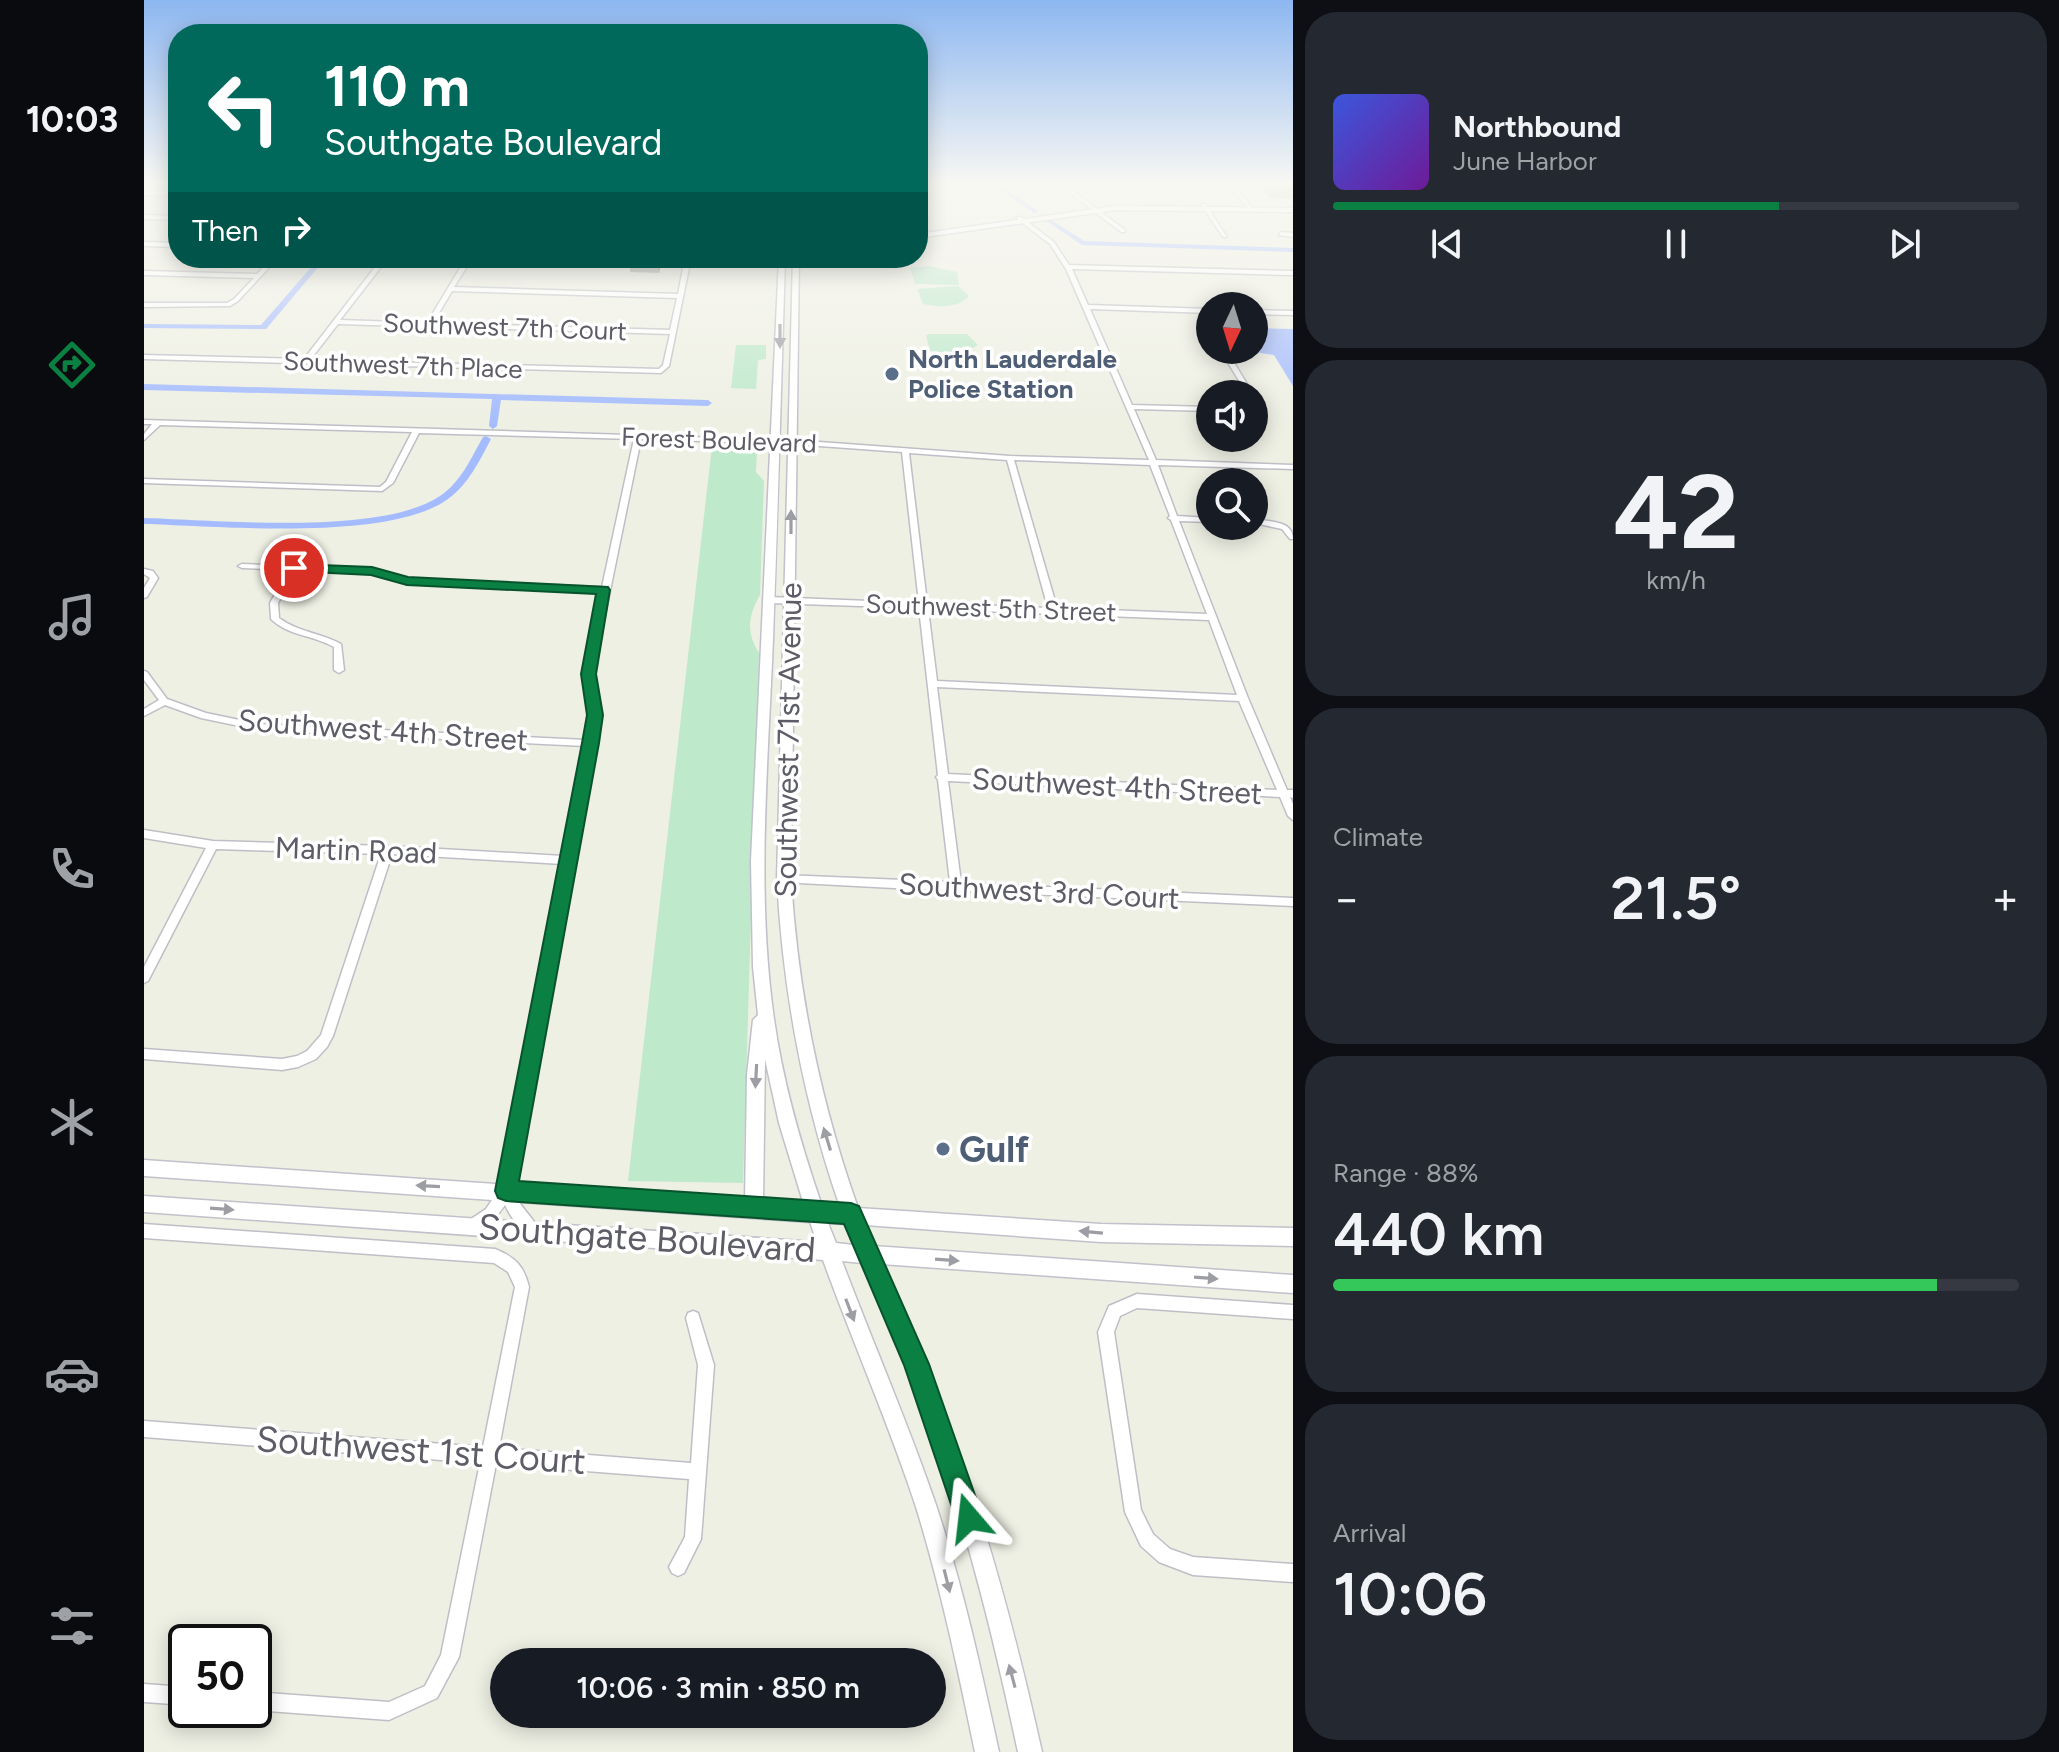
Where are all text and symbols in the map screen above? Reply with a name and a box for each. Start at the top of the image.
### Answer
text: 110 m [324,53,470,120]
icon: left [192,56,296,160]
text: 10:03 [26,98,118,141]
text: Northbound [1453,108,1621,145]
text: Southgate Boulevard [324,121,662,164]
text: June Harbor [1453,145,1597,177]
icon: right [274,208,318,252]
text: Then [192,212,258,249]
icon: previous [1425,222,1469,266]
icon: pause [1654,222,1698,266]
icon: next [1883,222,1927,266]
north arrow [1196,292,1268,364]
map controls [1196,292,1268,540]
street label: Southwest 7th Court [383,307,628,347]
one-way arrow [774,324,786,349]
icon: directions [44,337,100,393]
place label: North Lauderdale Police Station [908,343,1117,405]
street label: Southwest 7th Place [283,345,523,385]
marker: North Lauderdale Police Station [883,365,901,383]
button: sound [1196,380,1268,452]
street label: Forest Boulevard [621,421,817,459]
text: 42 [1613,449,1739,574]
button: search [1196,468,1268,540]
one-way arrow [785,509,797,534]
pin [260,534,328,602]
icon: arrive [272,546,316,590]
text: km/h [1646,564,1706,596]
street label: Southwest 71st Avenue [767,582,809,898]
street label: Southwest 5th Street [865,588,1117,628]
icon: music [44,589,100,645]
street label: Southwest 4th Street [237,701,529,759]
street label: Southwest 4th Street [971,760,1263,812]
text: Climate [1333,821,1423,853]
street label: Martin Road [274,829,438,871]
icon: phone [44,841,100,897]
text: 21.5° [1611,862,1741,934]
street label: Southwest 3rd Court [898,865,1180,917]
text: − [1333,872,1360,925]
text: + [1992,872,2019,925]
one-way arrow [749,1064,762,1089]
icon: climate [44,1094,100,1150]
one-way arrow [820,1127,833,1151]
place label: Gulf [959,1128,1030,1171]
marker: Gulf [934,1140,952,1158]
text: Range · 88% [1333,1157,1478,1189]
one-way arrow [415,1179,440,1192]
text: 440 km [1333,1198,1544,1270]
one-way arrow [210,1203,235,1216]
street label: Southgate Boulevard [477,1205,817,1271]
one-way arrow [1078,1225,1103,1238]
one-way arrow [935,1254,960,1267]
one-way arrow [1194,1272,1219,1285]
one-way arrow [844,1298,857,1322]
icon: car [44,1346,100,1402]
street label: Southwest 1st Court [255,1417,587,1483]
position arrow [927,1476,1011,1560]
text: Arrival [1333,1517,1406,1549]
text: 10:06 [1333,1558,1487,1630]
one-way arrow [942,1569,954,1594]
icon: filters [44,1598,100,1654]
speed limit sign: 50 [168,1624,272,1728]
one-way arrow [1006,1663,1018,1688]
text: 10:06 · 3 min · 850 m [576,1669,860,1706]

